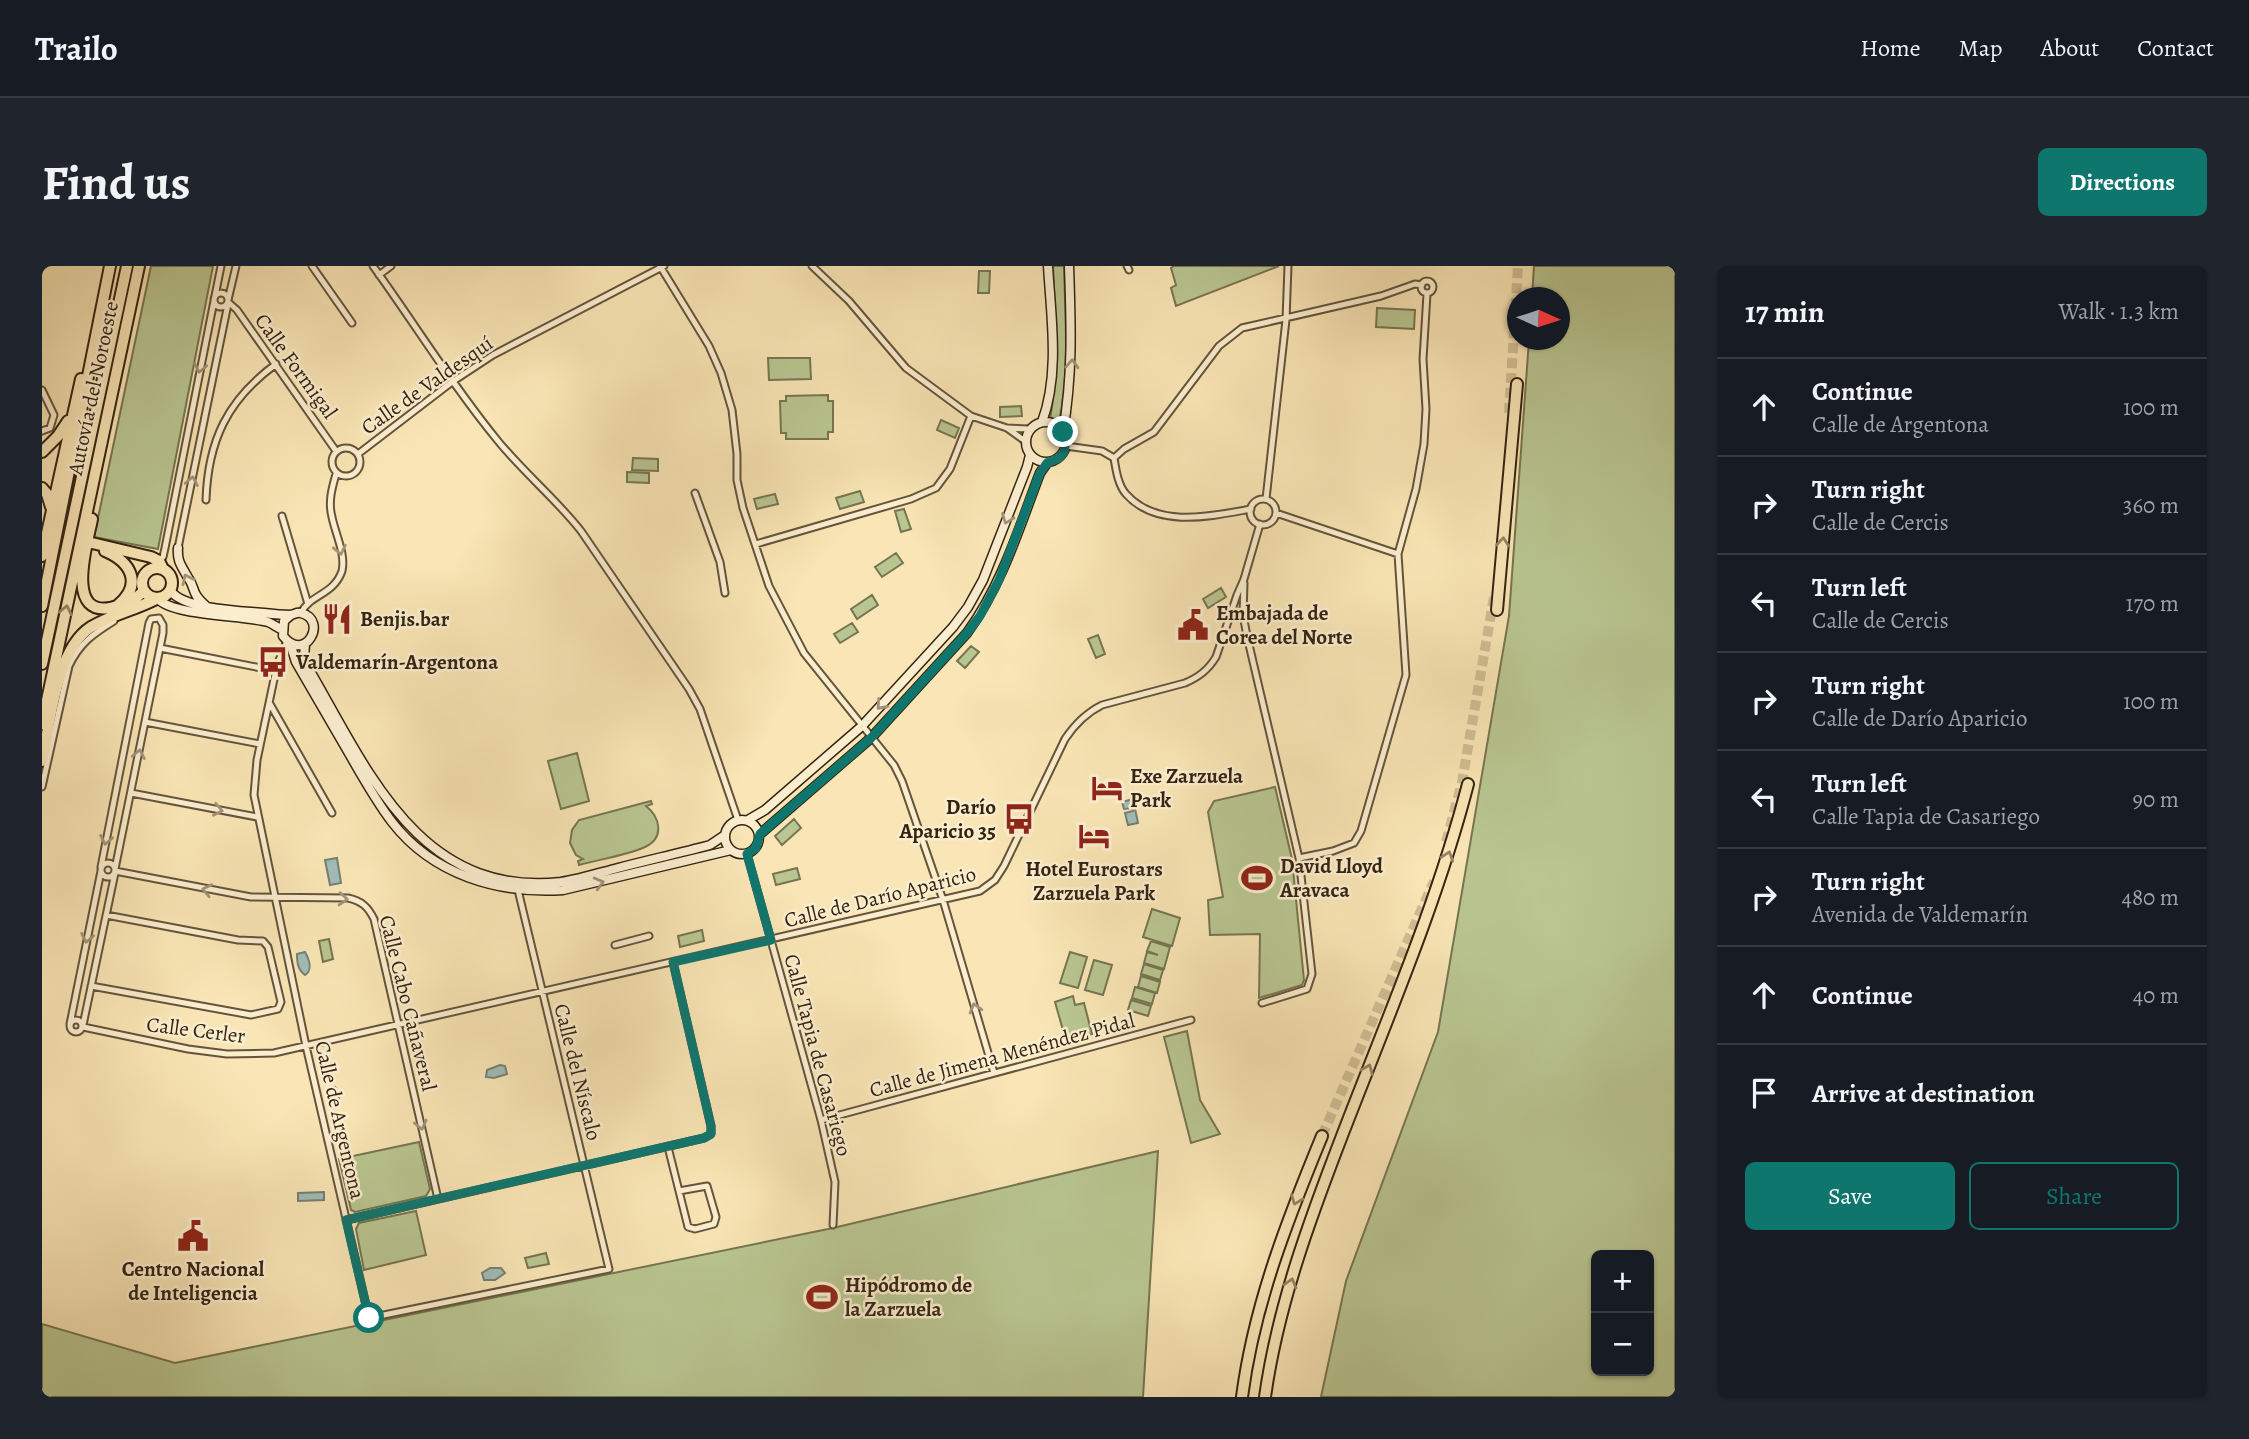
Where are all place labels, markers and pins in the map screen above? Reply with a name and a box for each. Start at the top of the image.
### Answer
place label: Embajada de Corea del Norte [1216,599,1353,651]
restaurant icon: Benjis.bar [320,602,354,636]
place label: Benjis.bar [360,605,450,633]
public building icon: Embajada de Corea del Norte [1176,608,1210,642]
bus stop icon: Valdemarín-Argentona [256,645,290,679]
place label: Valdemarín-Argentona [295,648,499,676]
place label: Exe Zarzuela Park [1130,762,1244,814]
hotel icon: Exe Zarzuela Park [1090,771,1124,805]
place label: Darío Aparicio 35 [898,793,996,845]
bus stop icon: Darío Aparicio 35 [1002,802,1036,836]
hotel icon: Hotel Eurostars Zarzuela Park [1077,819,1111,853]
place label: David Lloyd Aravaca [1279,852,1384,904]
place label: Hotel Eurostars Zarzuela Park [1025,855,1163,907]
sports icon: David Lloyd Aravaca [1240,861,1274,895]
public building icon: Centro Nacional de Inteligencia [176,1219,210,1253]
place label: Centro Nacional de Inteligencia [122,1255,265,1307]
place label: Hipódromo de la Zarzuela [845,1271,972,1323]
sports icon: Hipódromo de la Zarzuela [805,1280,839,1314]

